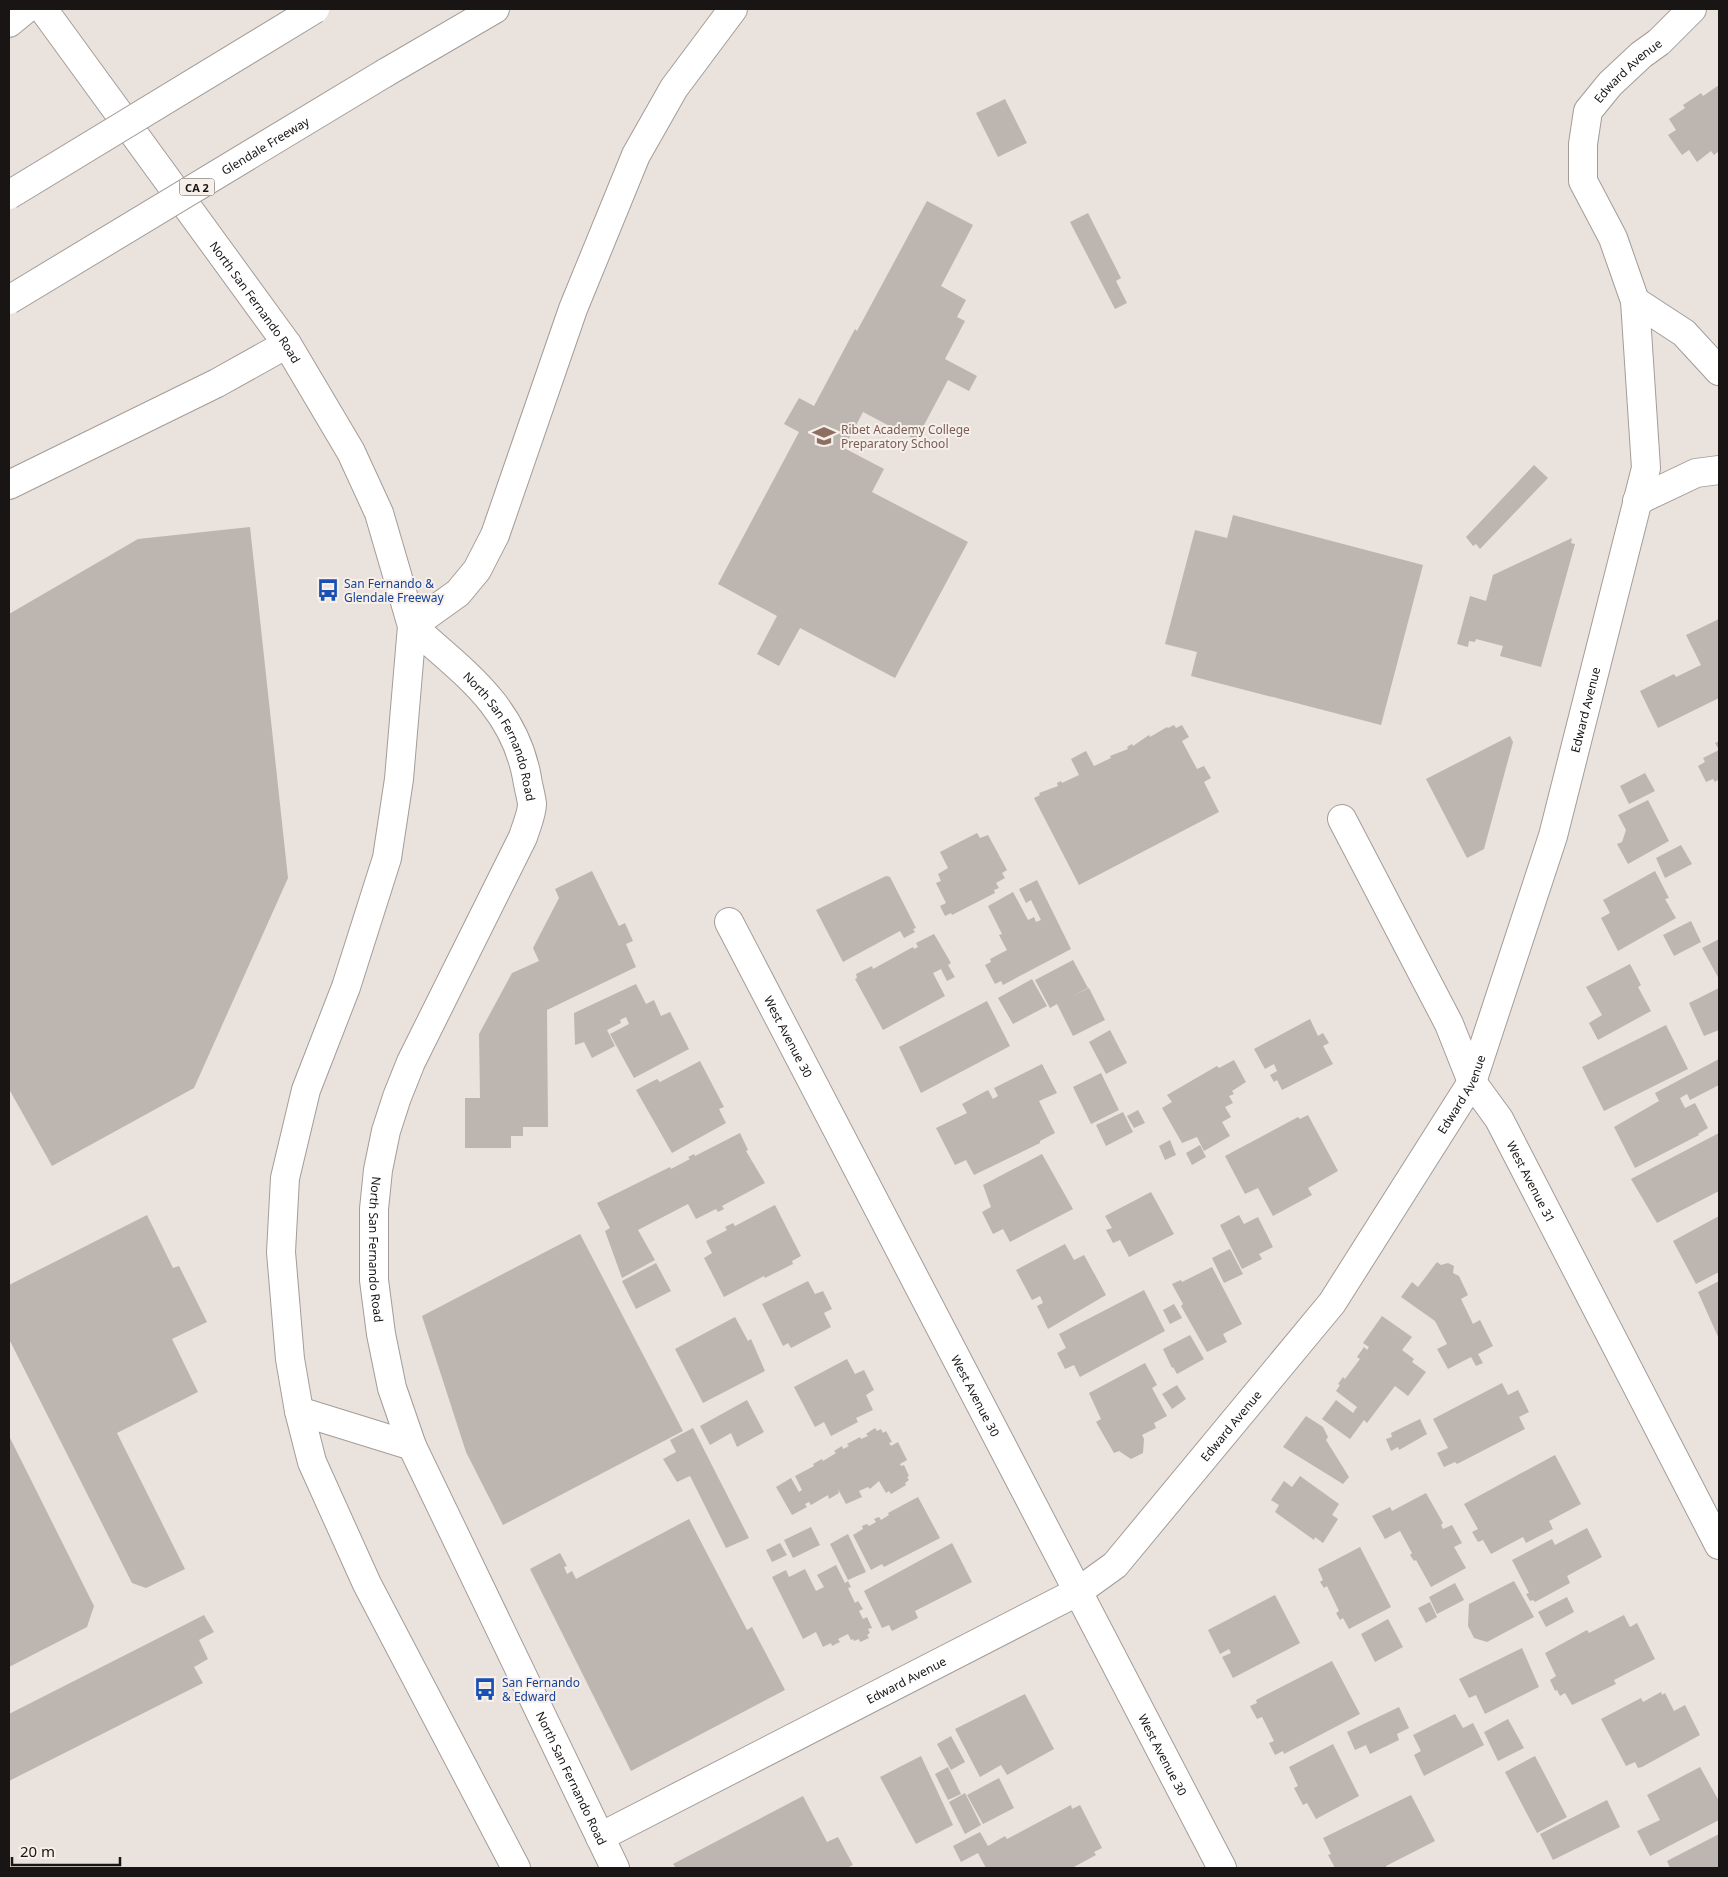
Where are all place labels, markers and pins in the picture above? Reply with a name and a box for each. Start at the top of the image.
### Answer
place label: Ribet Academy College Preparatory School [841,421,970,452]
school or university icon: Ribet Academy College Preparatory School [811,423,837,449]
place label: San Fernando & Glendale Freeway [344,575,445,606]
bus stop icon: San Fernando & Glendale Freeway [315,577,341,603]
place label: San Fernando & Edward [502,1674,580,1705]
bus stop icon: San Fernando & Edward [472,1676,498,1702]

